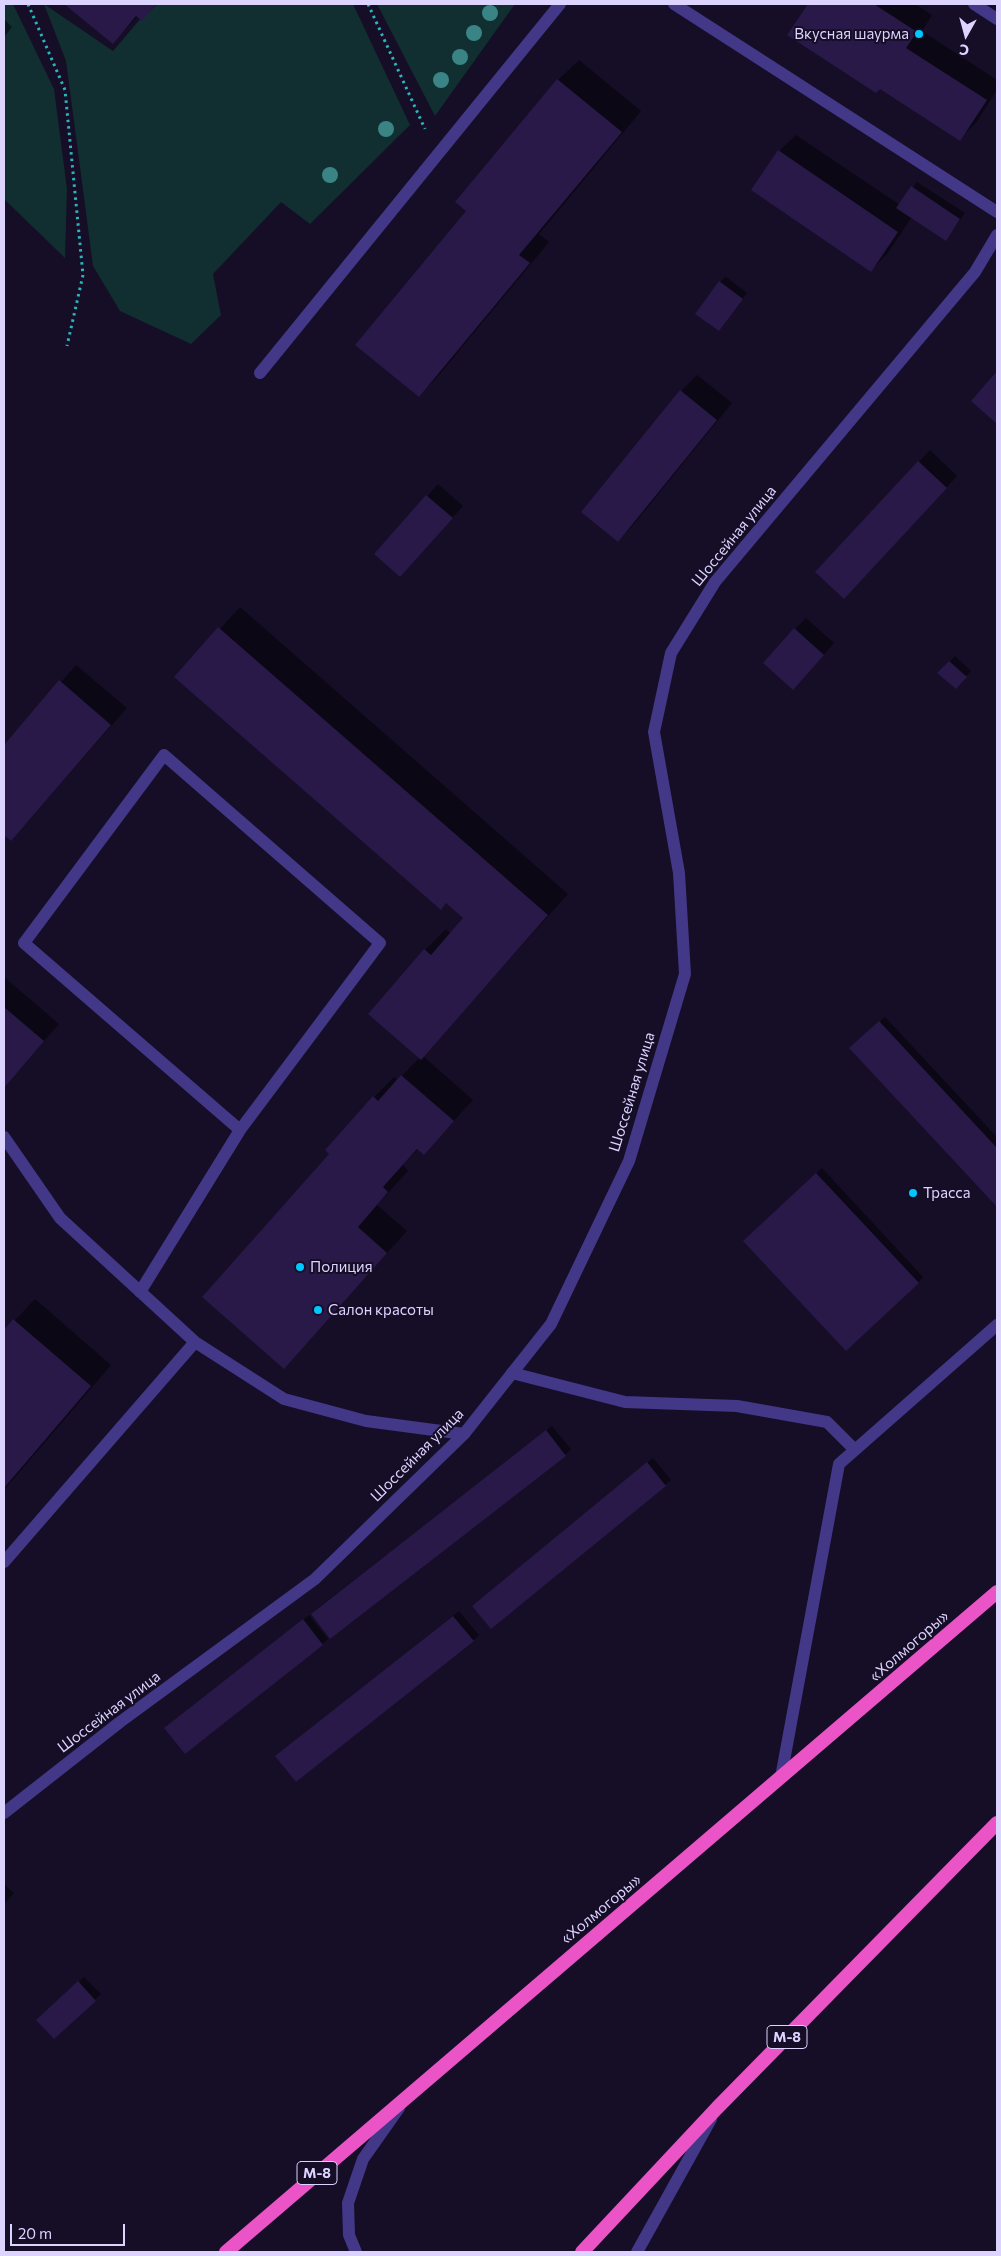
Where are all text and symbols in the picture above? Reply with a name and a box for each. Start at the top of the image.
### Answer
north arrow [941,10,991,60]
place label: Вкусная шаурма [794,25,909,43]
marker: Вкусная шаурма [913,28,925,40]
text: С [958,41,970,59]
street label: Шоссейная улица [688,482,780,590]
street label: Шоссейная улица [605,1030,659,1154]
place label: Трасса [923,1184,971,1202]
marker: Трасса [907,1187,919,1199]
place label: Полиция [310,1258,373,1276]
marker: Полиция [294,1261,306,1273]
place label: Салон красоты [328,1301,434,1319]
marker: Салон красоты [312,1304,324,1316]
street label: Шоссейная улица [367,1405,467,1505]
street label: «Холмогоры» [866,1607,952,1685]
street label: Шоссейная улица [54,1667,164,1757]
street label: «Холмогоры» [557,1870,645,1948]
road number: М-8 [767,2025,807,2048]
road number: М-8 [297,2162,337,2184]
scale bar [12,2214,128,2246]
text: 20 m [18,2224,52,2242]

